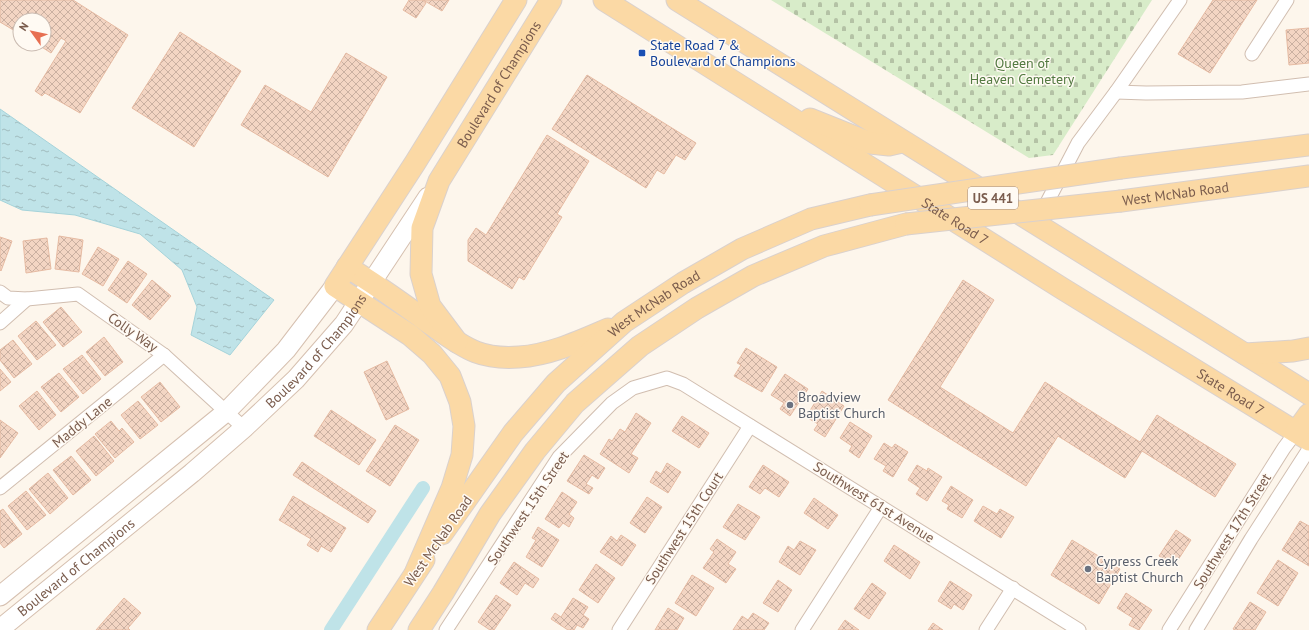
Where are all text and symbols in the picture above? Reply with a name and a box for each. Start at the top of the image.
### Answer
north arrow [12,12,52,52]
street label: Boulevard of Champions [453,17,545,151]
text: N [16,20,31,33]
place label: State Road 7 & Boulevard of Champions [650,36,796,70]
marker: State Road 7 & Boulevard of Champions [637,48,647,58]
park label: Queen of Heaven Cemetery [970,54,1075,88]
street label: West McNab Road [1121,178,1230,210]
road number: US 441 [968,187,1018,209]
street label: State Road 7 [918,193,992,249]
street label: West McNab Road [604,266,703,341]
street label: Boulevard of Champions [262,290,371,412]
street label: Colly Way [104,308,162,356]
street label: State Road 7 [1194,364,1268,419]
place label: Broadview Baptist Church [798,388,886,422]
street label: Maddy Lane [49,393,115,451]
marker: Broadview Baptist Church [785,400,795,410]
street label: Southwest 15th Street [483,447,573,568]
street label: Southwest 61st Avenue [810,457,938,547]
street label: Southwest 15th Court [641,468,727,588]
street label: Southwest 17th Street [1189,469,1275,592]
street label: West McNab Road [400,492,476,590]
street label: Boulevard of Champions [14,514,138,620]
place label: Cypress Creek Baptist Church [1096,552,1184,586]
marker: Cypress Creek Baptist Church [1083,564,1093,574]

